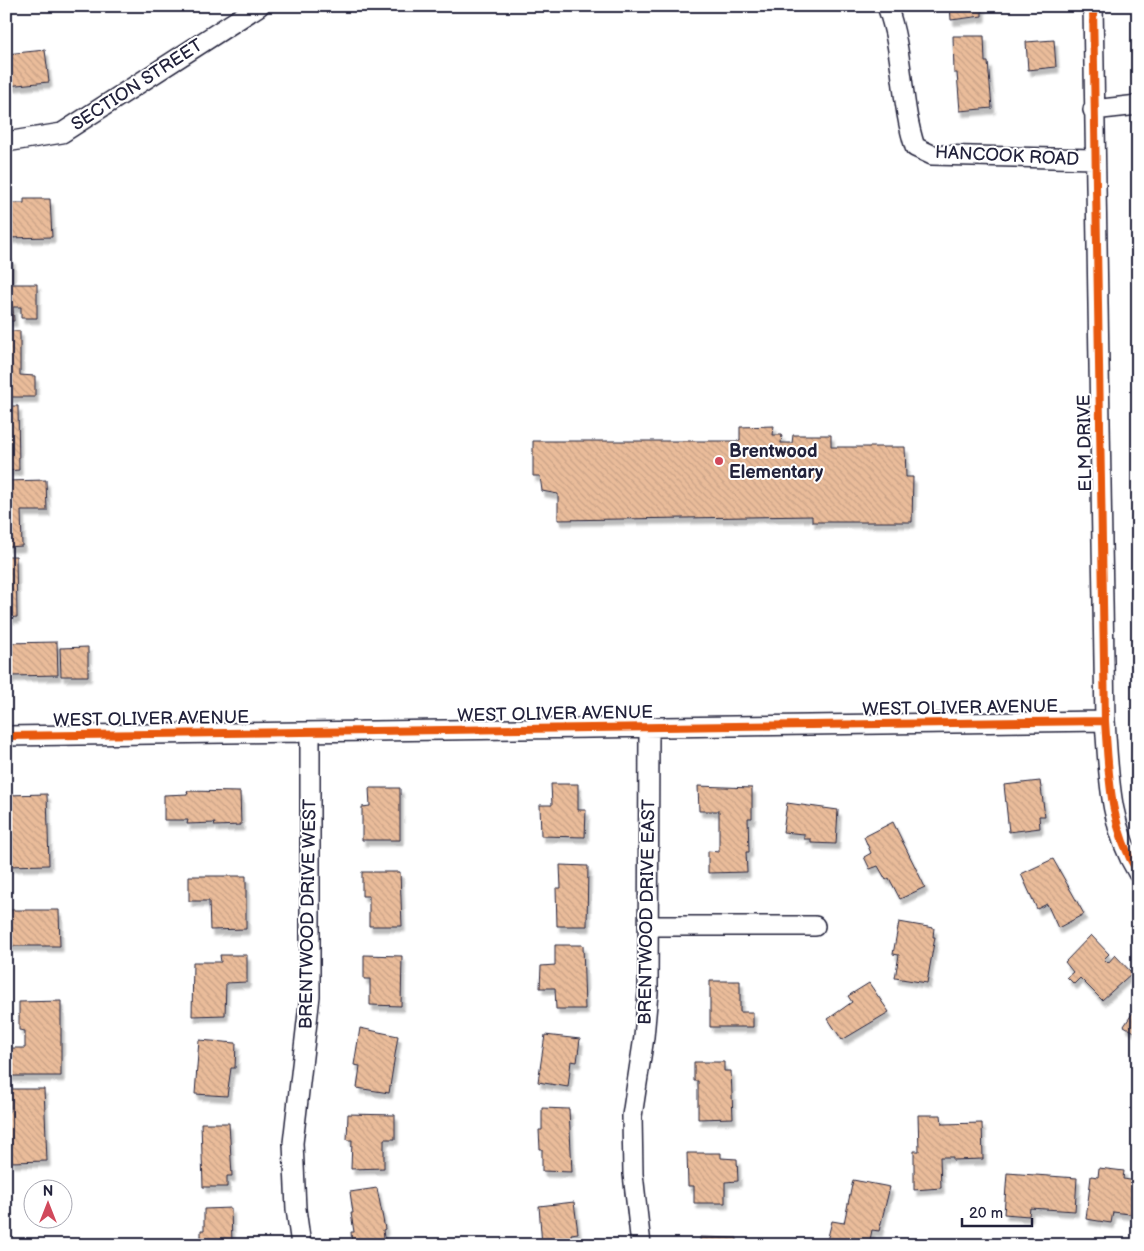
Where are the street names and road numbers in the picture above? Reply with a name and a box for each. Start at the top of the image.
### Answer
street label: SECTION STREET [67,35,207,135]
street label: HANCOOK ROAD [934,142,1080,170]
street label: ELM DRIVE [1074,394,1096,492]
street label: WEST OLIVER AVENUE [862,696,1058,720]
street label: WEST OLIVER AVENUE [457,702,653,726]
street label: WEST OLIVER AVENUE [53,707,249,731]
street label: BRENTWOOD DRIVE WEST [295,798,321,1029]
street label: BRENTWOOD DRIVE EAST [635,799,659,1025]

